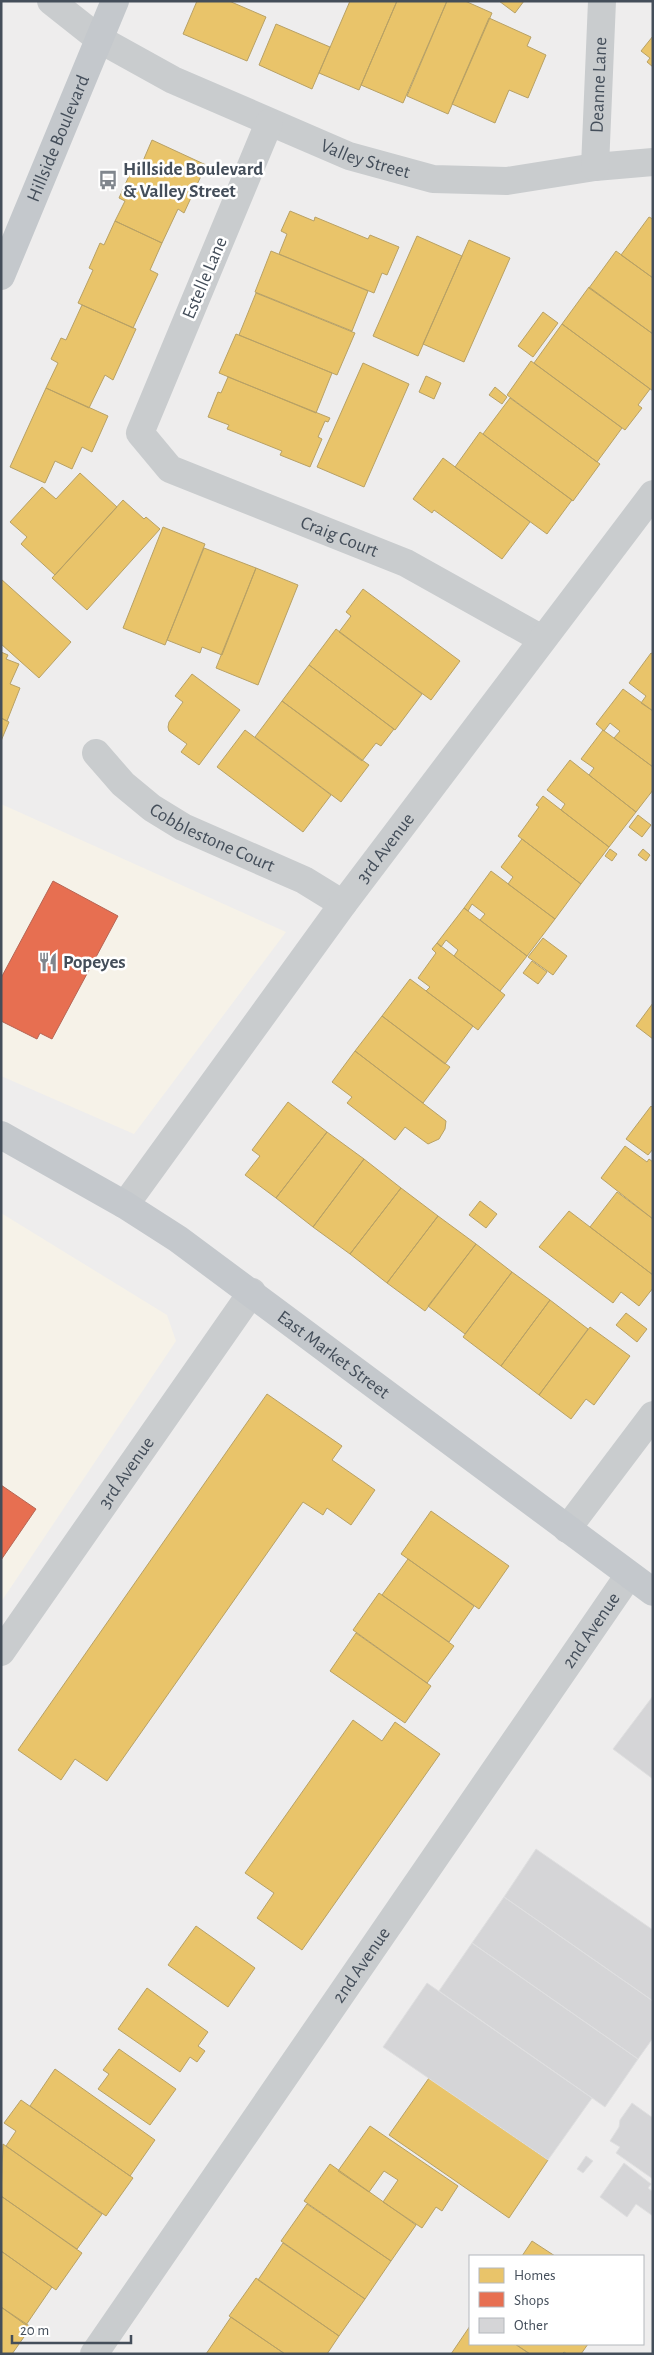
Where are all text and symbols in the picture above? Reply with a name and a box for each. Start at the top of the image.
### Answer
street label: Deanne Lane [587,37,610,133]
street label: Hillside Boulevard [23,72,93,204]
street label: Valley Street [318,135,412,182]
place label: Hillside Boulevard & Valley Street [123,160,263,201]
bus stop icon: Hillside Boulevard & Valley Street [97,169,119,191]
street label: Estelle Lane [179,234,231,322]
street label: Craig Court [298,513,381,560]
street label: Cobblestone Court [146,799,277,875]
street label: 3rd Avenue [353,809,418,886]
restaurant icon: Popeyes [37,951,59,973]
place label: Popeyes [63,953,126,972]
street label: East Market Street [274,1307,393,1402]
street label: 3rd Avenue [95,1433,158,1512]
street label: 2nd Avenue [559,1589,623,1671]
street label: 2nd Avenue [329,1924,394,2006]
legend [469,2255,644,2345]
text: Homes [514,2268,556,2283]
text: Shops [514,2293,549,2308]
scale bar [12,2312,131,2344]
text: Other [514,2318,548,2333]
text: 20 m [20,2323,49,2338]

